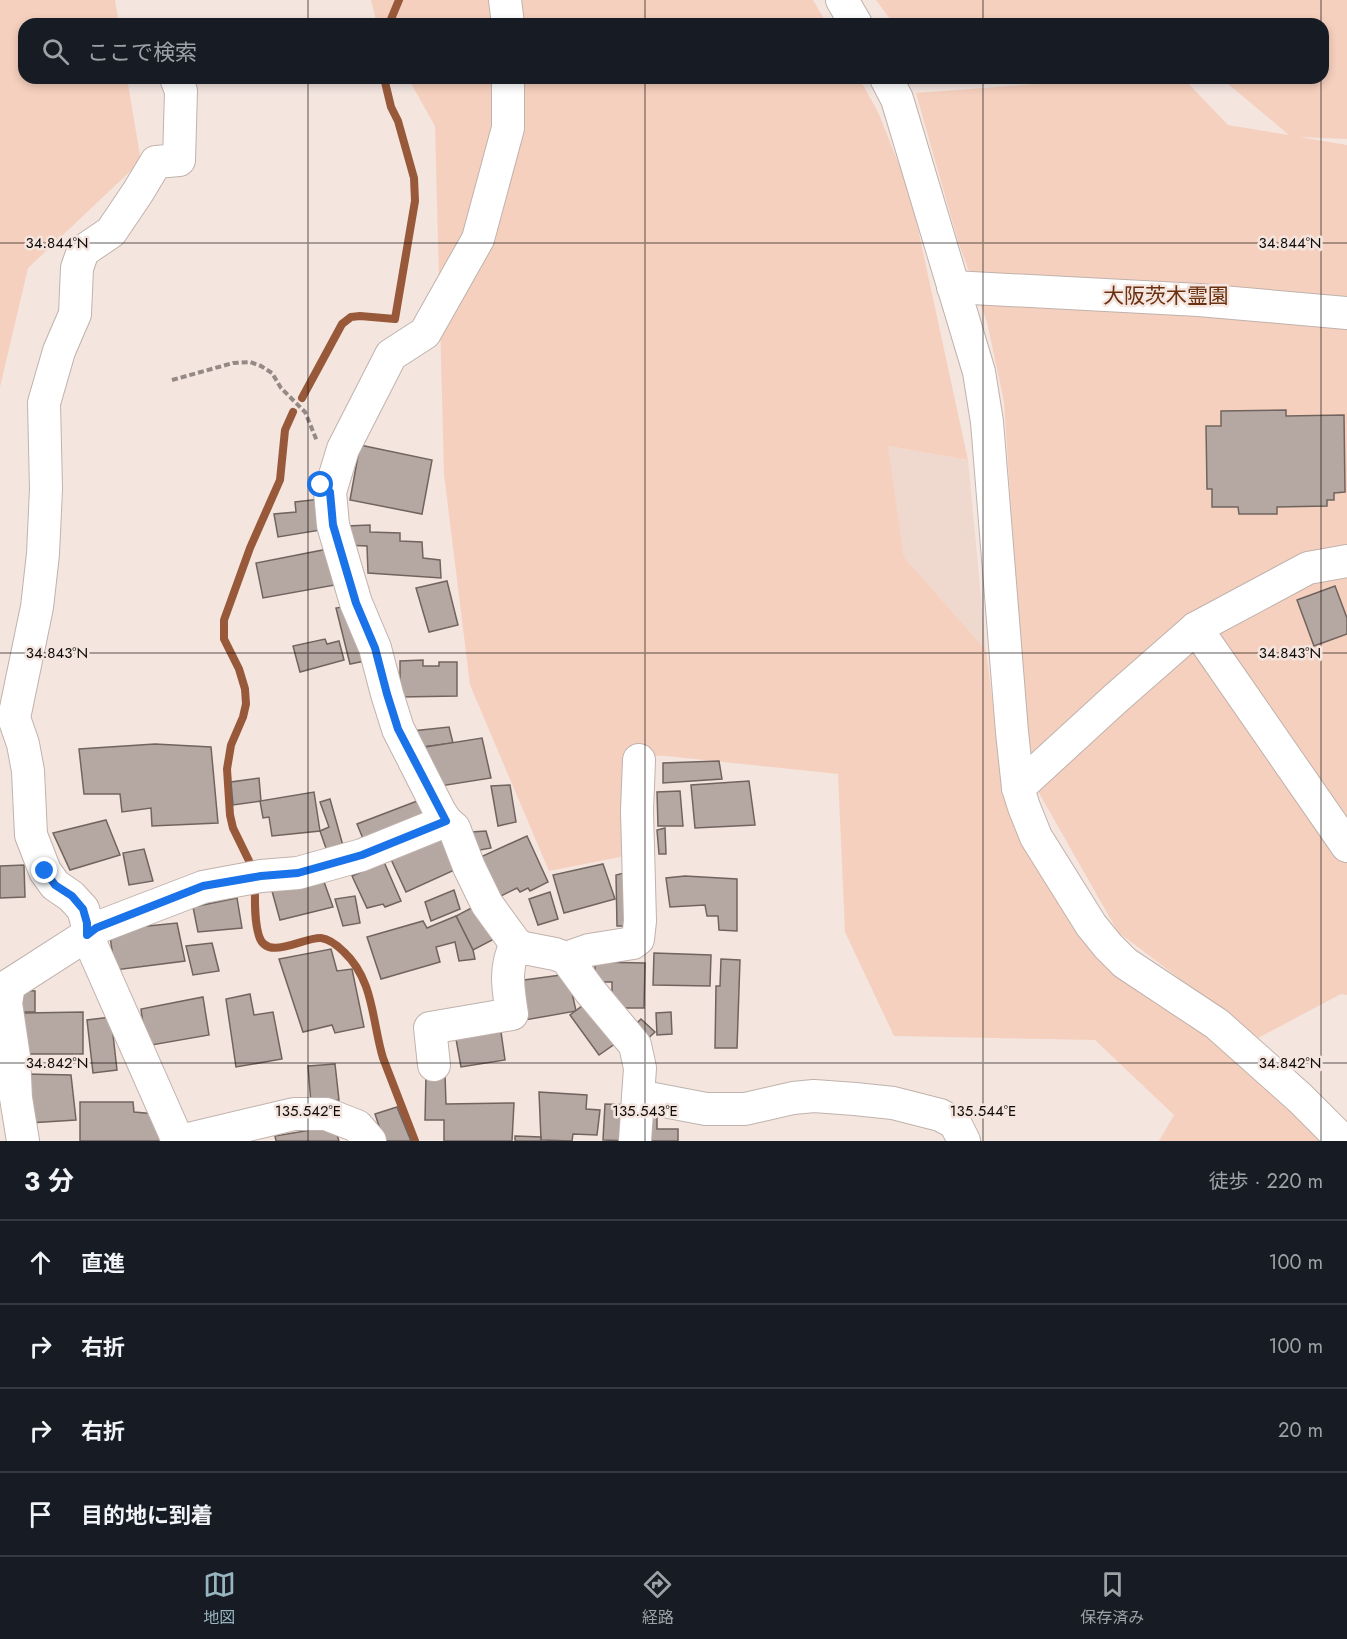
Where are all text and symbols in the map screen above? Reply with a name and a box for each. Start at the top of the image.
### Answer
search box [18,18,1329,84]
icon: search [39,35,72,68]
text: ここで検索 [87,36,197,68]
text: 34.844°N [26,232,88,254]
text: 34.844°N [1259,232,1321,254]
park label: 大阪茨木霊園 [1103,281,1229,311]
route start [307,471,333,497]
text: 34.843°N [26,642,88,664]
text: 34.843°N [1259,642,1321,664]
route end [31,857,57,883]
text: 34.842°N [26,1052,88,1074]
text: 34.842°N [1259,1052,1321,1074]
text: 135.542°E [275,1100,341,1122]
text: 135.543°E [612,1100,678,1122]
text: 135.544°E [950,1100,1016,1122]
text: 3 分 [24,1162,74,1200]
text: 徒歩 · 220 m [1209,1167,1323,1196]
icon: ahead [24,1246,57,1279]
text: 直進 [81,1247,125,1279]
text: 100 m [1268,1248,1323,1277]
icon: right [24,1330,57,1363]
text: 右折 [81,1331,125,1363]
text: 100 m [1268,1332,1323,1361]
icon: right [24,1414,57,1447]
text: 右折 [81,1415,125,1447]
text: 20 m [1278,1416,1323,1445]
icon: arrive [24,1498,57,1531]
text: 目的地に到着 [81,1499,213,1531]
tab: 地図 [203,1568,236,1629]
tab: 経路 [641,1568,674,1629]
tab: 保存済み [1080,1568,1144,1629]

